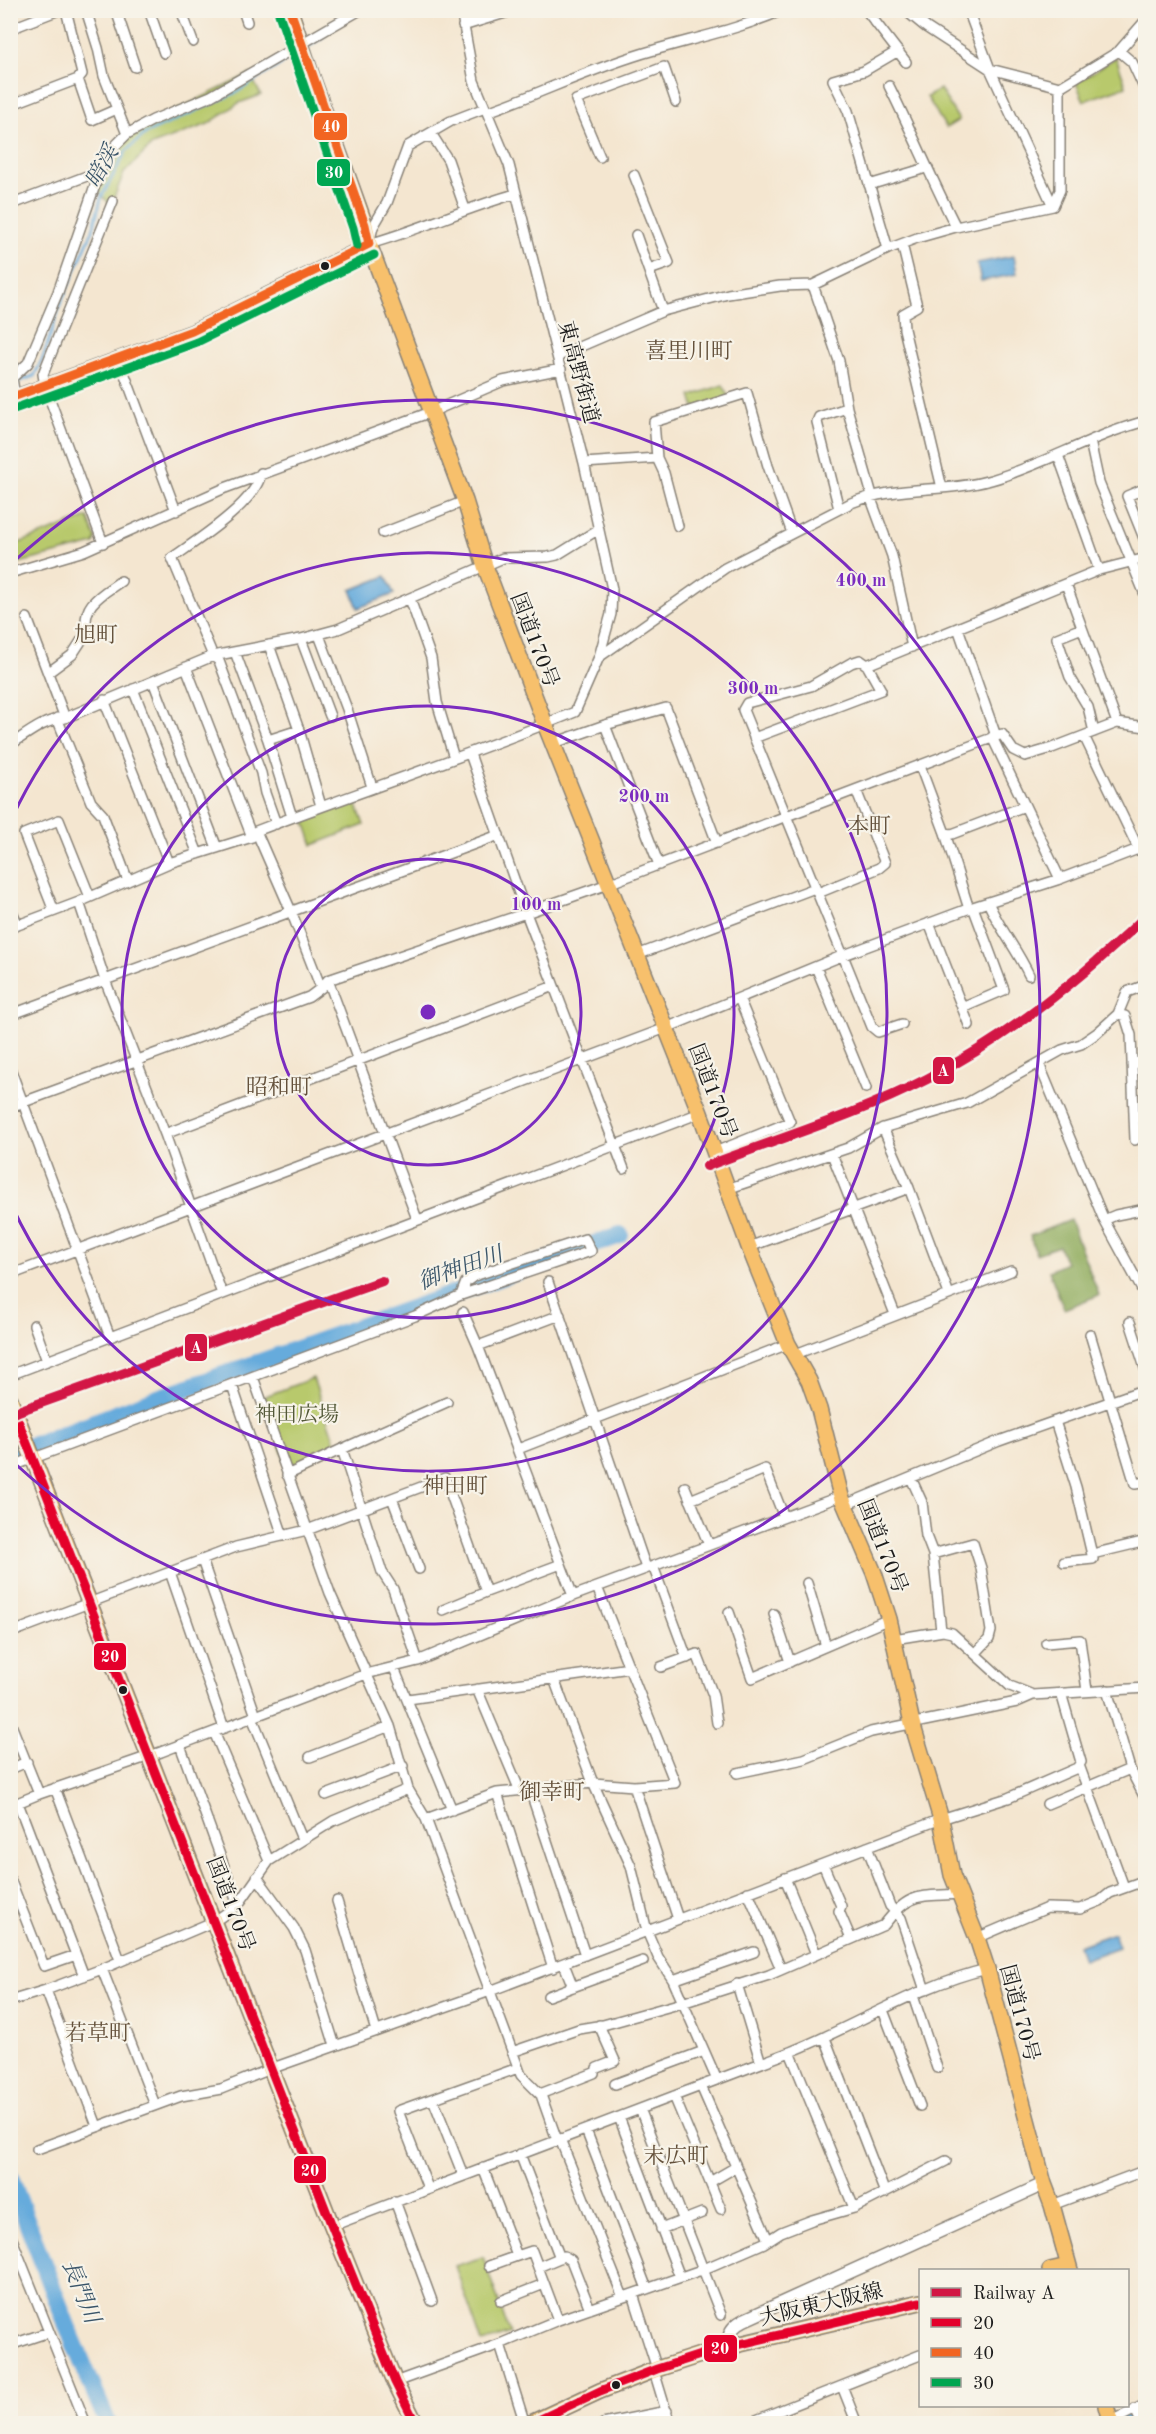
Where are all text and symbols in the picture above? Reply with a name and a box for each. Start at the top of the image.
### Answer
line badge: 40 [313,112,348,141]
text: 40 [322,120,340,136]
water label: 暗渓 [81,139,124,192]
line badge: 30 [316,158,351,187]
text: 30 [325,166,343,182]
unlabelled marker [319,260,331,272]
street label: 東高野街道 [554,318,603,426]
district label: 喜里川町 [645,339,733,363]
text: 400 m [836,572,886,590]
street label: 国道170号 [506,590,563,691]
district label: 旭町 [74,623,118,647]
text: 300 m [728,680,778,698]
text: 200 m [619,788,669,806]
district label: 本町 [847,814,891,838]
text: 100 m [511,896,561,914]
centre of rings [418,1002,438,1022]
street label: 国道170号 [684,1041,741,1142]
line badge: A [932,1056,955,1085]
text: A [937,1064,949,1080]
district label: 昭和町 [246,1075,312,1099]
water label: 御神田川 [415,1241,508,1294]
line badge: A [184,1333,208,1362]
text: A [190,1341,202,1357]
park label: 神田広場 [255,1403,339,1426]
district label: 神田町 [422,1474,488,1498]
street label: 国道170号 [853,1496,912,1597]
line badge: 20 [93,1642,127,1671]
text: 20 [101,1650,119,1666]
unlabelled marker [117,1684,129,1696]
district label: 御幸町 [519,1780,585,1804]
street label: 国道170号 [202,1854,259,1955]
street label: 国道170号 [996,1962,1044,2064]
district label: 若草町 [65,2021,131,2045]
district label: 末広町 [643,2144,709,2168]
line badge: 20 [293,2155,327,2184]
text: 20 [301,2164,319,2180]
water label: 長門川 [58,2256,105,2328]
legend [919,2269,1129,2407]
street label: 大阪東大阪線 [757,2279,885,2330]
text: Railway A [973,2285,1055,2303]
text: 20 [973,2315,994,2333]
line badge: 20 [703,2334,738,2363]
text: 20 [711,2342,729,2358]
text: 40 [973,2345,994,2363]
text: 30 [973,2375,994,2393]
unlabelled marker [610,2379,622,2391]

